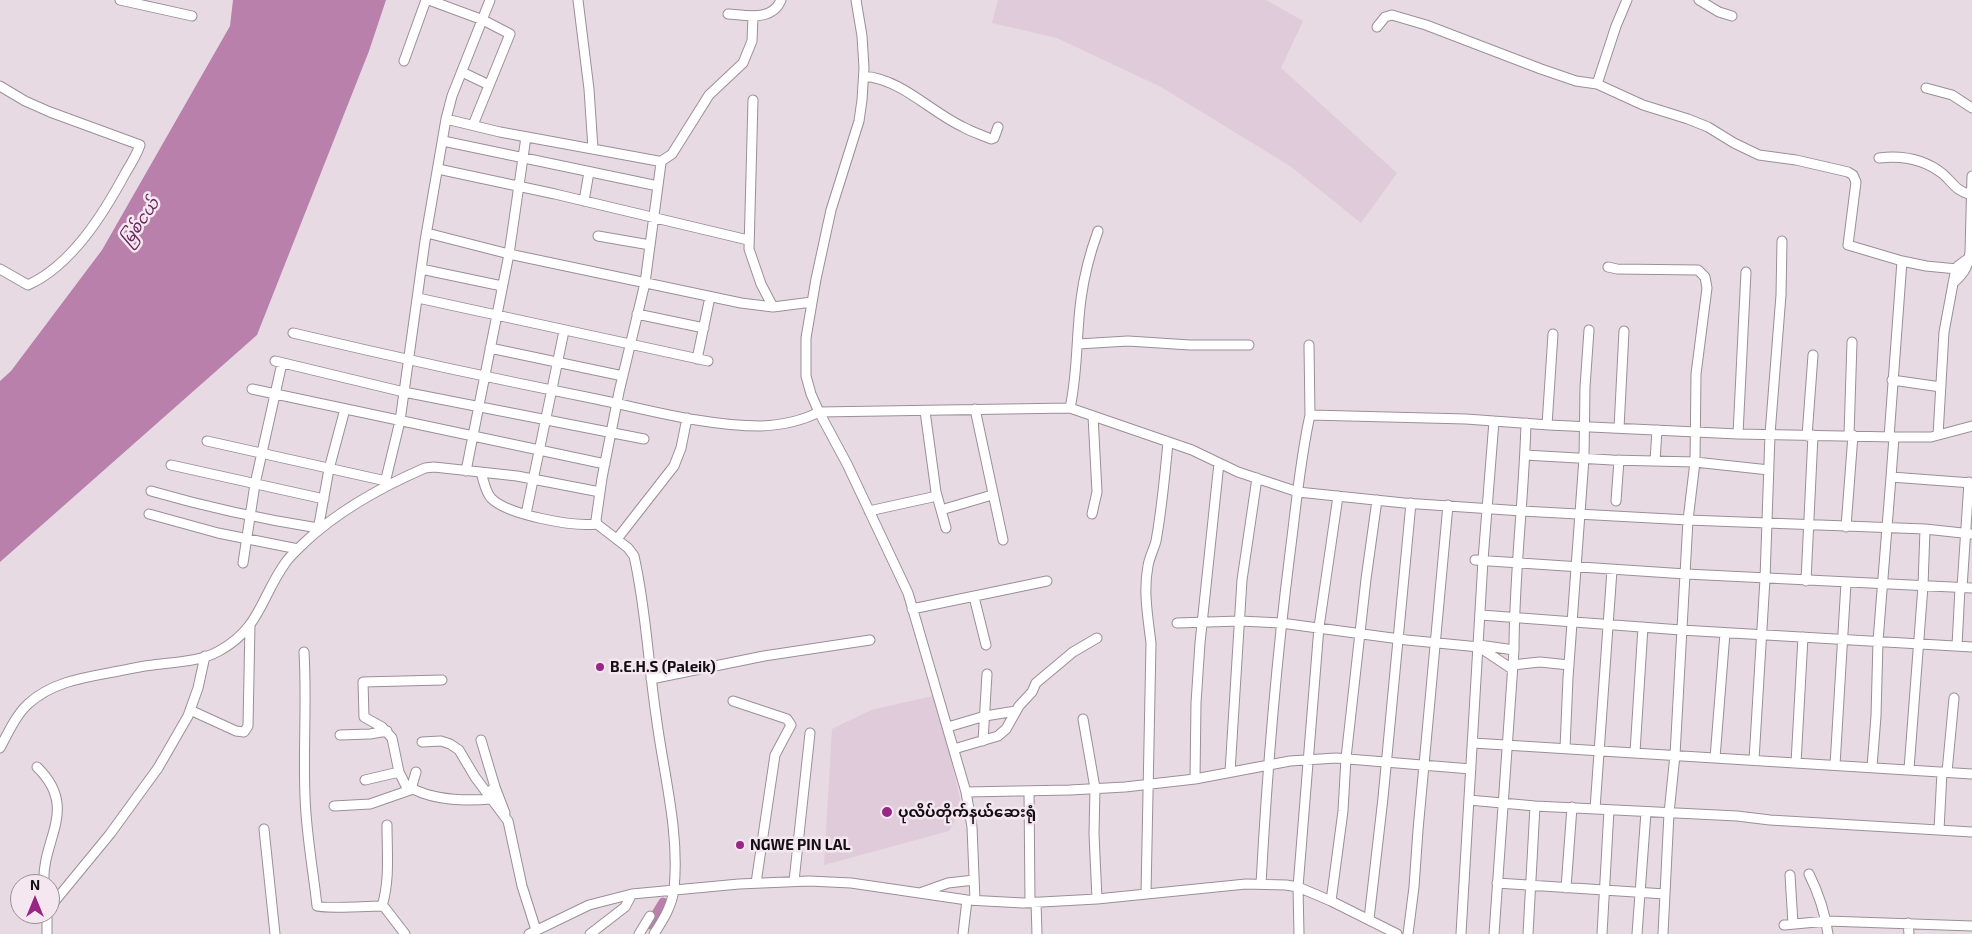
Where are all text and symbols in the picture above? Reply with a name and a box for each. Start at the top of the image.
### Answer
water label: မြစ်ငယ် [117,195,163,249]
place label: B.E.H.S (Paleik) [610,658,716,676]
marker: B.E.H.S (Paleik) [594,661,606,673]
place label: ပုလိပ်တိုက်နယ်ဆေးရုံ [898,803,1036,821]
marker: ပုလိပ်တိုက်နယ်ဆေးရုံ [880,805,894,819]
place label: NGWE PIN LAL [750,836,851,854]
marker: NGWE PIN LAL [734,839,746,851]
north arrow [10,874,60,924]
text: N [30,876,40,893]

